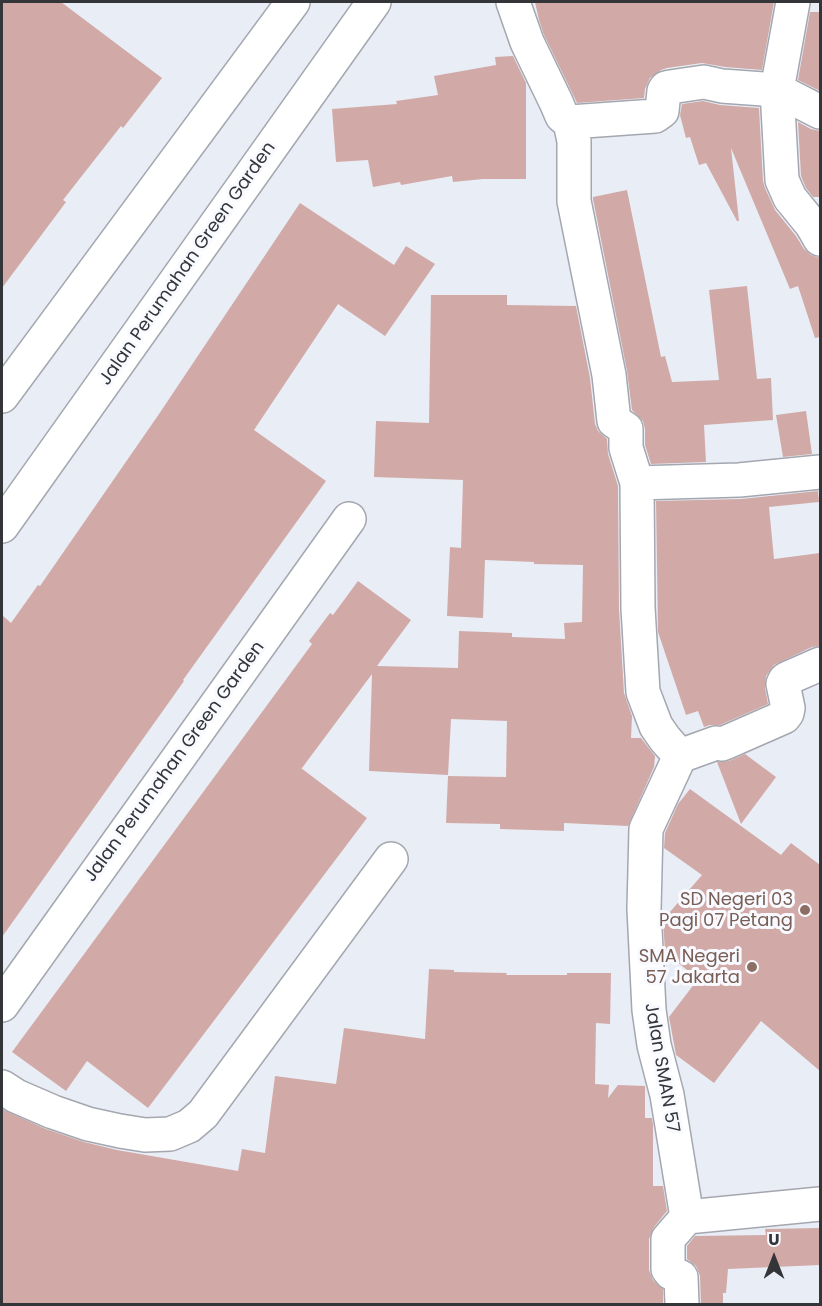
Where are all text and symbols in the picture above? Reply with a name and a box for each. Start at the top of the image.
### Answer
street label: Jalan Perumahan Green Garden [95,138,281,390]
street label: Jalan Perumahan Green Garden [80,637,270,887]
place label: SD Negeri 03 Pagi 07 Petang [659,889,793,932]
marker: SD Negeri 03 Pagi 07 Petang [798,903,812,917]
place label: SMA Negeri 57 Jakarta [639,946,740,988]
marker: SMA Negeri 57 Jakarta [745,960,759,974]
street label: Jalan SMAN 57 [639,1001,683,1135]
north arrow [744,1228,804,1288]
text: U [768,1228,780,1251]

